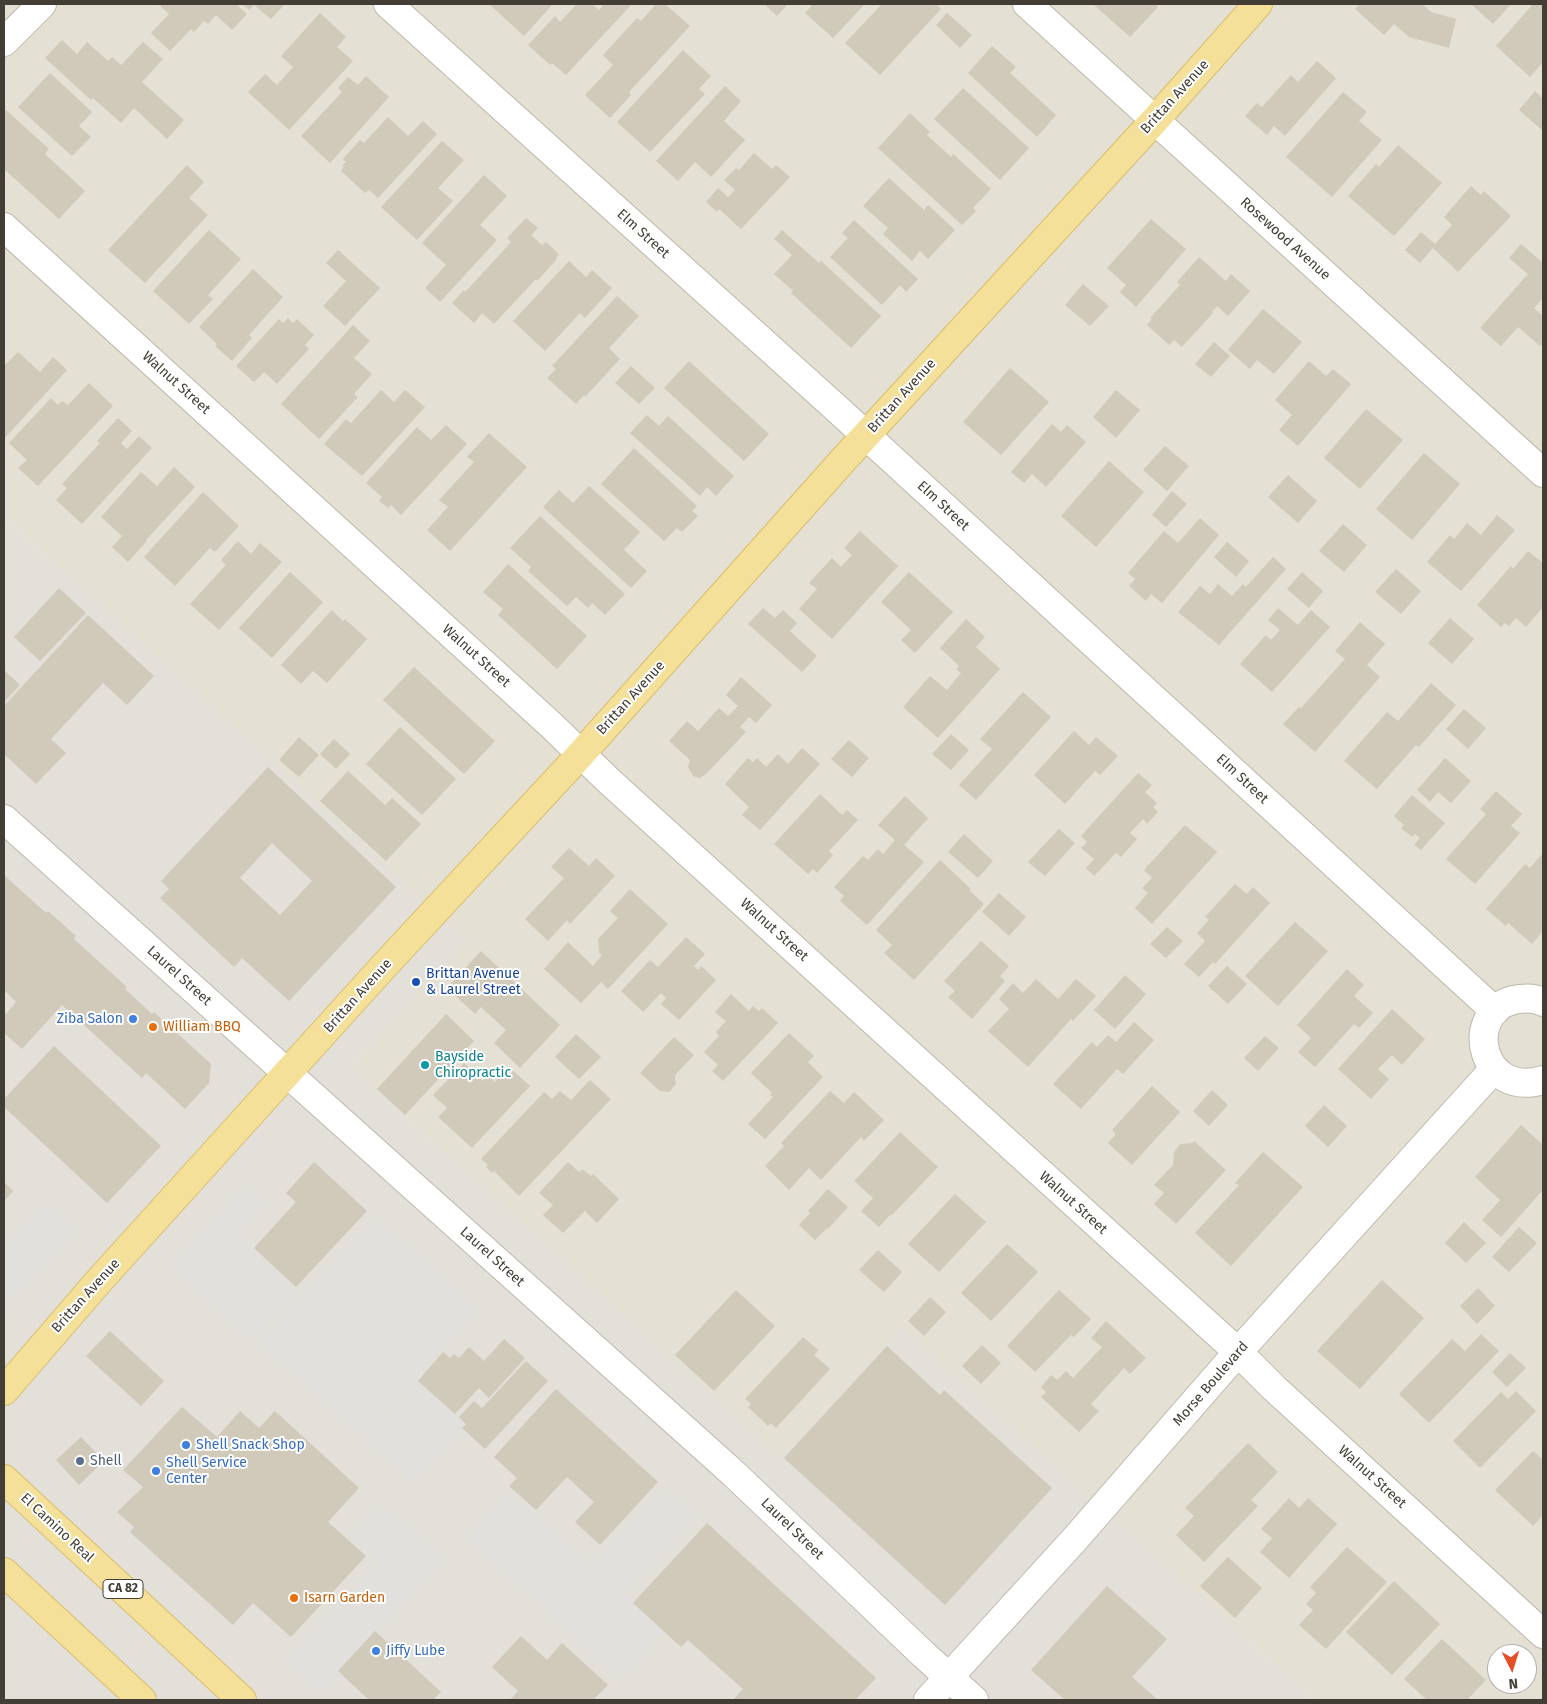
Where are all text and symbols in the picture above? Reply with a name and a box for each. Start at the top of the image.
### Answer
street label: Brittan Avenue [1137,56,1213,138]
street label: Rosewood Avenue [1236,194,1334,284]
street label: Elm Street [613,206,673,262]
street label: Walnut Street [138,348,214,418]
street label: Brittan Avenue [864,355,940,437]
street label: Elm Street [913,478,973,534]
street label: Walnut Street [438,621,514,691]
street label: Brittan Avenue [593,657,669,739]
street label: Elm Street [1212,751,1272,807]
street label: Walnut Street [736,895,812,965]
street label: Laurel Street [143,943,215,1009]
street label: Brittan Avenue [320,955,396,1037]
place label: Brittan Avenue & Laurel Street [426,966,521,999]
marker: Brittan Avenue & Laurel Street [410,976,422,988]
place label: Ziba Salon [57,1011,123,1027]
marker: Ziba Salon [127,1013,139,1025]
place label: William BBQ [163,1019,241,1035]
marker: William BBQ [147,1021,159,1033]
place label: Bayside Chiropractic [435,1049,511,1082]
marker: Bayside Chiropractic [419,1059,431,1071]
street label: Walnut Street [1035,1168,1111,1238]
street label: Laurel Street [456,1224,528,1290]
street label: Brittan Avenue [48,1255,124,1337]
street label: Morse Boulevard [1170,1338,1252,1430]
place label: Shell Snack Shop [196,1437,305,1453]
marker: Shell Snack Shop [180,1439,192,1451]
street label: Walnut Street [1334,1442,1410,1512]
place label: Shell [90,1453,122,1469]
marker: Shell [74,1455,86,1467]
place label: Shell Service Center [166,1455,247,1488]
marker: Shell Service Center [150,1465,162,1477]
street label: El Camino Real [17,1490,97,1566]
street label: Laurel Street [757,1495,827,1563]
road number: CA 82 [103,1580,143,1598]
place label: Isarn Garden [304,1590,385,1606]
marker: Isarn Garden [288,1592,300,1604]
place label: Jiffy Lube [386,1643,445,1659]
north arrow [1487,1644,1537,1694]
marker: Jiffy Lube [370,1645,382,1657]
text: N [1508,1675,1519,1692]

